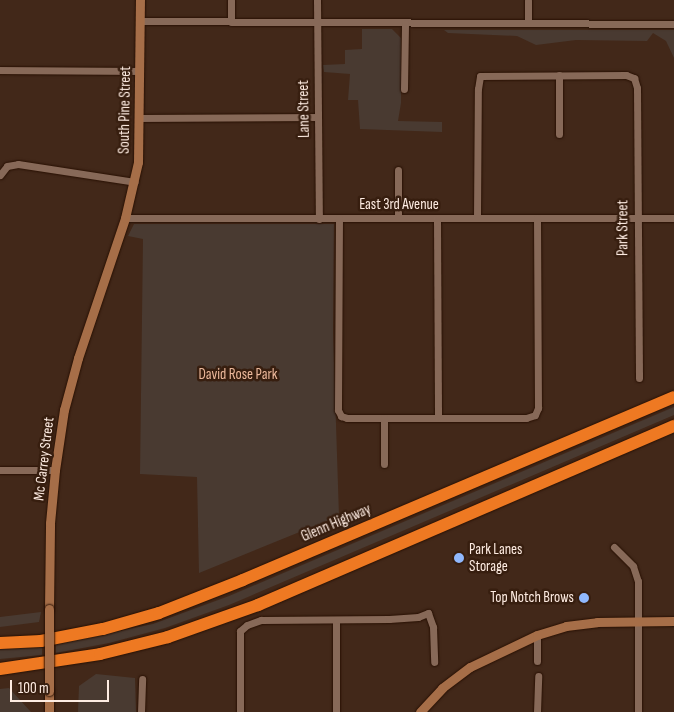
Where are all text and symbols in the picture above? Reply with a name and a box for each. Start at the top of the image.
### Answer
street label: South Pine Street [115,66,135,154]
street label: Lane Street [294,80,314,138]
street label: East 3rd Avenue [359,196,439,214]
street label: Park Street [614,200,632,256]
park label: David Rose Park [199,366,277,384]
street label: Mc Carrey Street [30,416,58,502]
street label: Glenn Highway [298,500,374,546]
place label: Park Lanes Storage [469,540,522,575]
marker: Park Lanes Storage [453,552,465,564]
place label: Top Notch Brows [490,589,574,607]
marker: Top Notch Brows [578,592,590,604]
scale bar [12,670,111,702]
text: 100 m [18,679,49,698]

